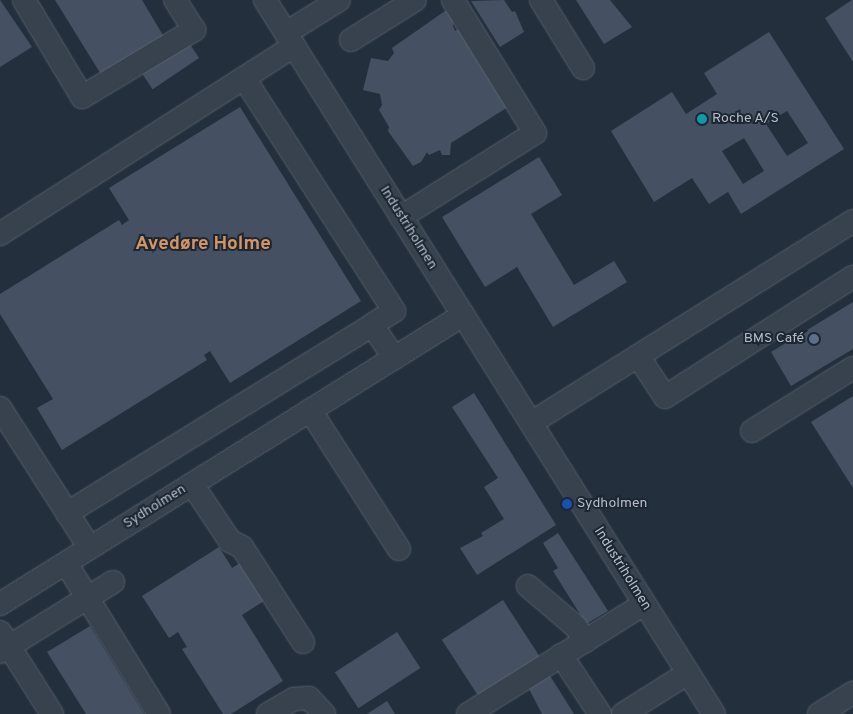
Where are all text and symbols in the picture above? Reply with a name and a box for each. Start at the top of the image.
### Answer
place label: Roche A/S [712,111,779,127]
marker: Roche A/S [696,113,708,125]
street label: Industriholmen [376,183,440,273]
district label: Avedøre Holme [135,234,271,256]
place label: BMS Café [744,331,804,347]
marker: BMS Café [808,333,820,345]
street label: Sydholmen [121,481,189,533]
place label: Sydholmen [577,496,648,512]
marker: Sydholmen [561,498,573,510]
street label: Industriholmen [590,524,654,614]

